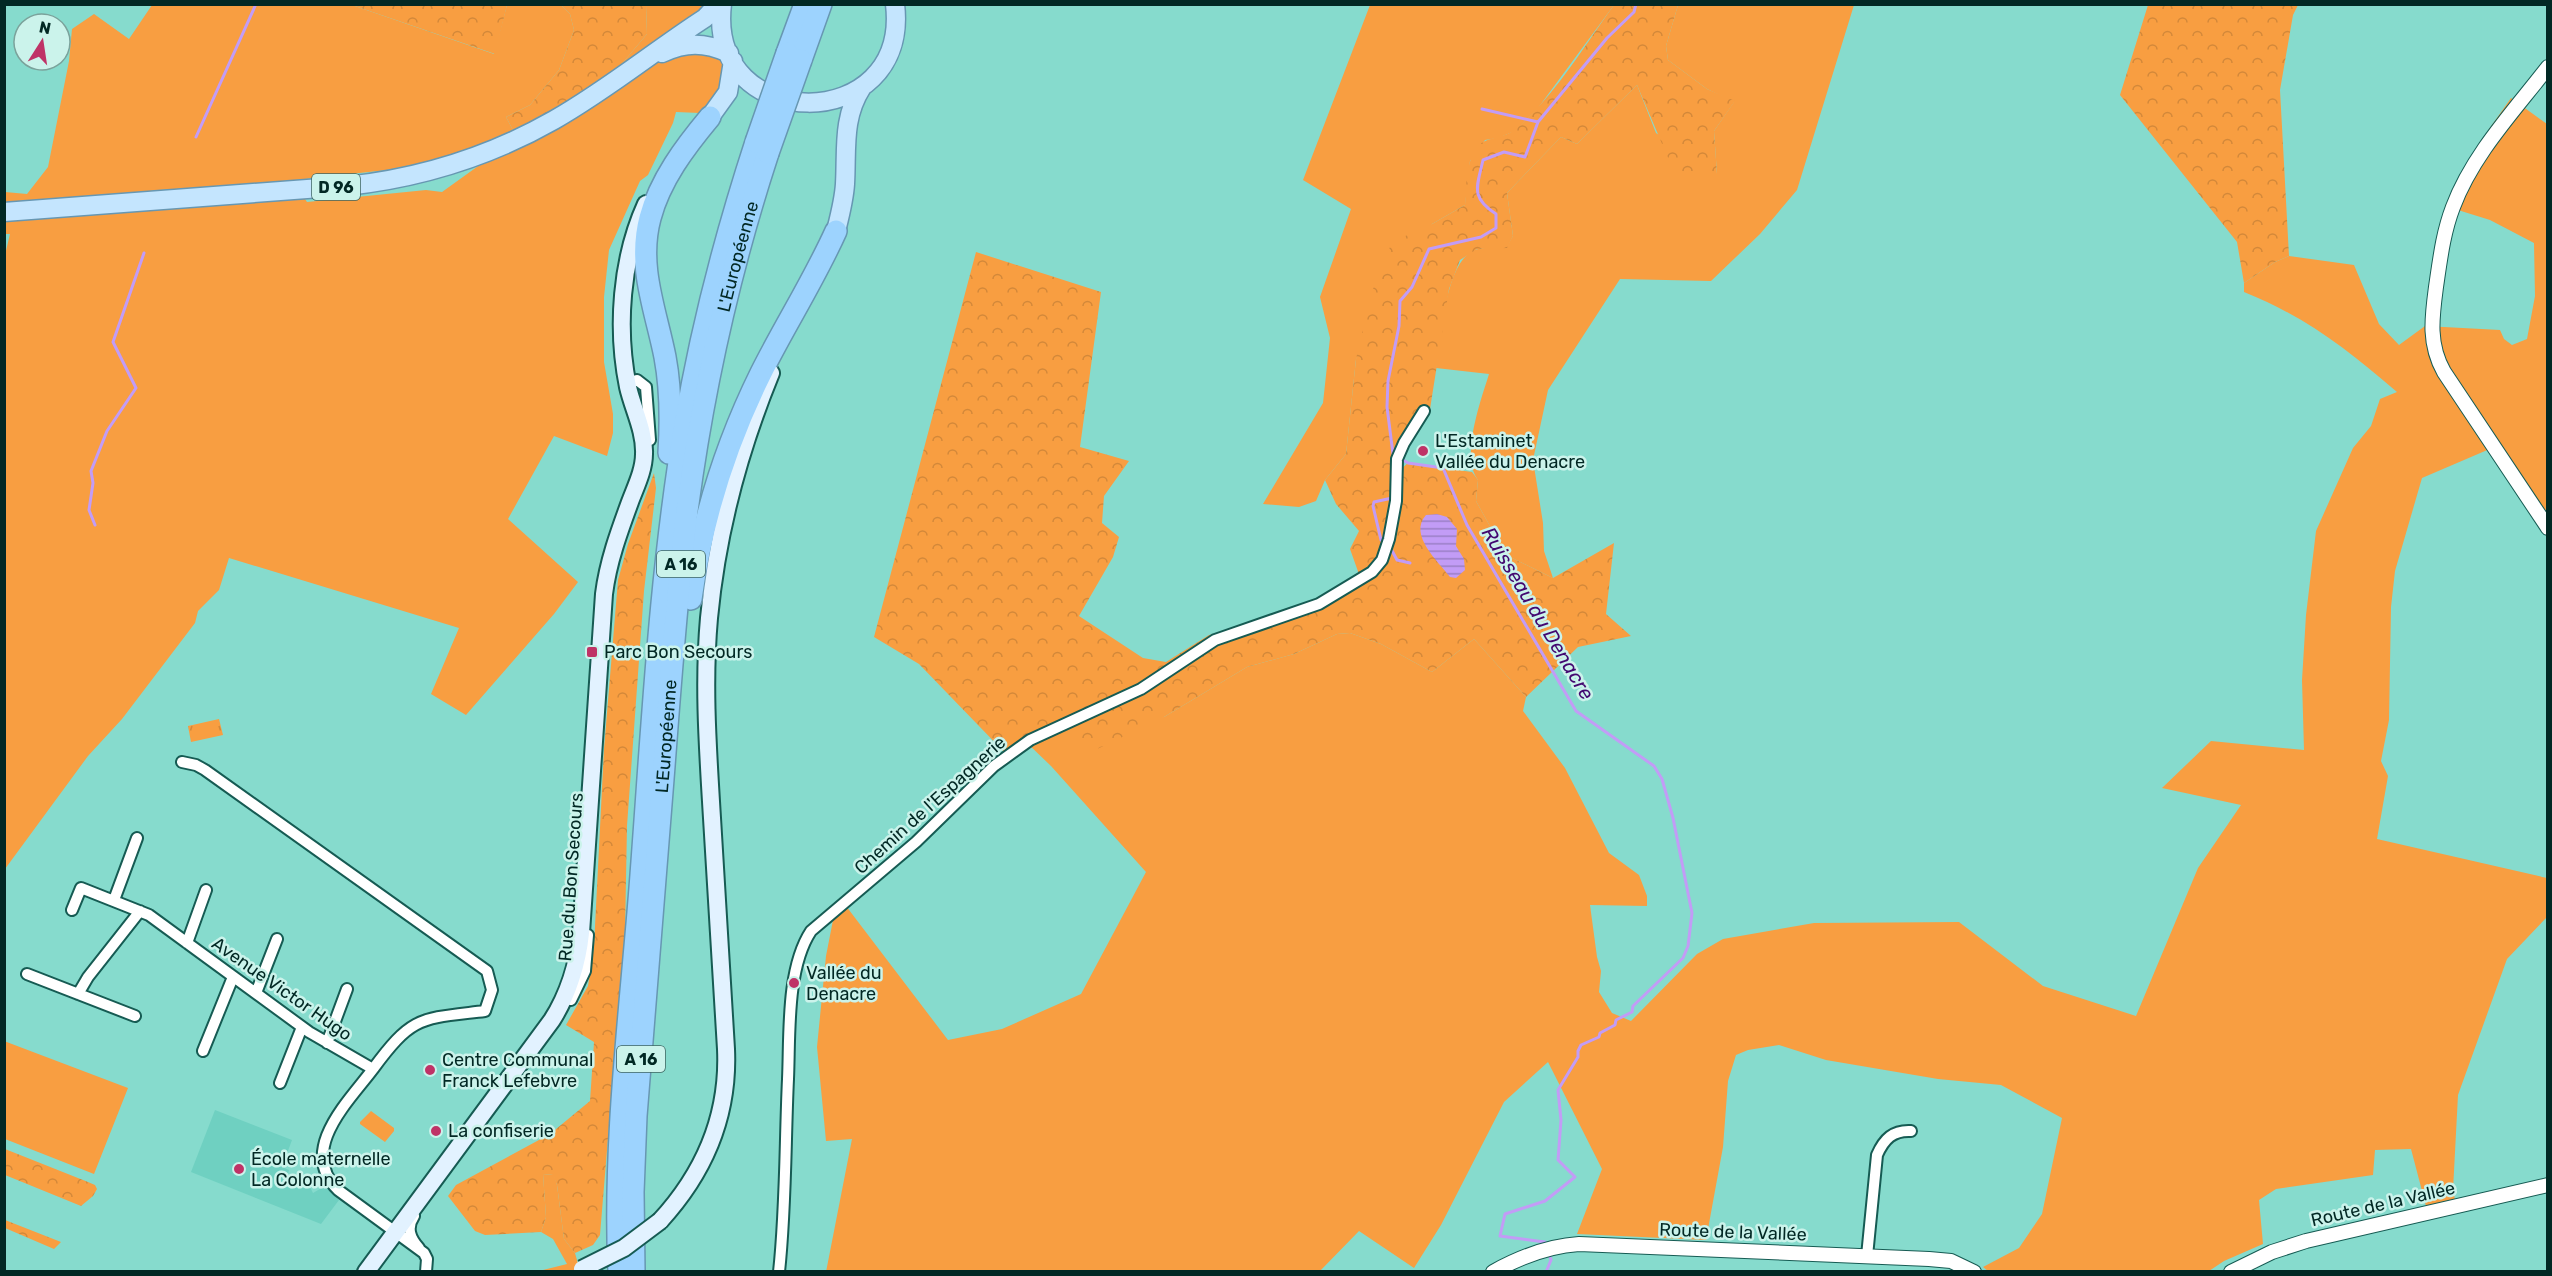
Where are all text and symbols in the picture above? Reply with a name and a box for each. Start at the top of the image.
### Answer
north arrow [12,12,72,72]
text: N [37,17,53,38]
road number: D 96 [312,174,360,200]
street label: L'Européenne [713,199,763,314]
place label: L'Estaminet Vallée du Denacre [1435,430,1585,473]
marker: L'Estaminet Vallée du Denacre [1416,444,1430,458]
water label: Ruisseau du Denacre [1477,522,1599,704]
road number: A 16 [657,551,705,577]
place label: Parc Bon Secours [604,641,752,663]
marker: Parc Bon Secours [585,645,599,659]
street label: L'Européenne [651,679,682,794]
street label: Chemin de l'Espagnerie [850,731,1010,879]
street label: Rue du Bon Secours [554,792,588,962]
street label: Avenue Victor Hugo [208,932,356,1046]
place label: Vallée du Denacre [806,962,882,1005]
marker: Vallée du Denacre [787,976,801,990]
road number: A 16 [617,1046,665,1072]
place label: Centre Communal Franck Lefebvre [442,1049,593,1092]
marker: Centre Communal Franck Lefebvre [423,1063,437,1077]
place label: La confiserie [448,1120,554,1142]
marker: La confiserie [429,1124,443,1138]
place label: École maternelle La Colonne [251,1148,391,1191]
marker: École maternelle La Colonne [232,1162,246,1176]
street label: Route de la Vallée [2309,1177,2457,1231]
street label: Route de la Vallée [1659,1218,1807,1246]

